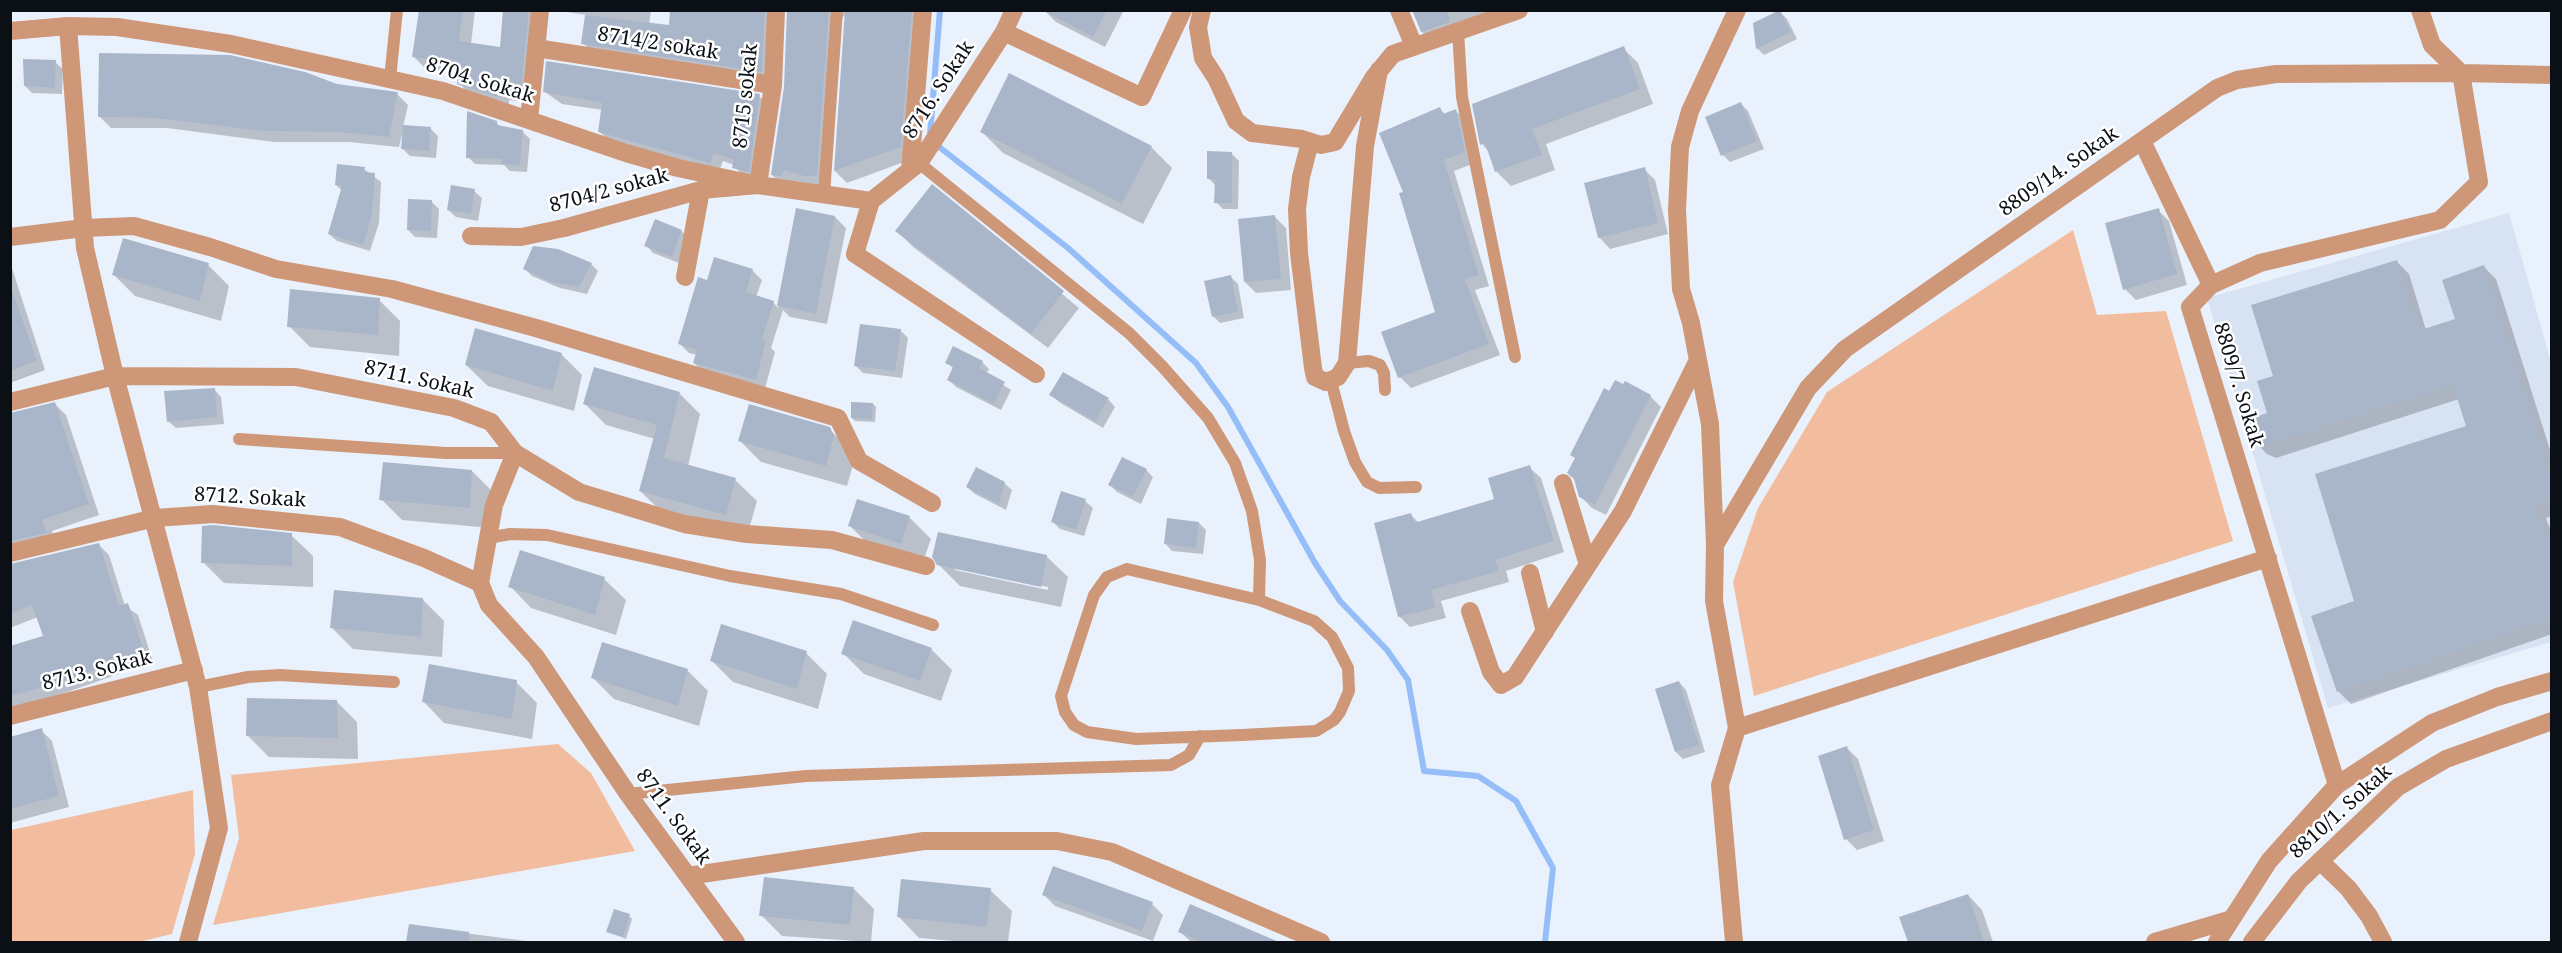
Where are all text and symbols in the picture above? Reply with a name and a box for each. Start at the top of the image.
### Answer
street label: 8714/2 sokak [596,23,720,65]
street label: 8716. Sokak [898,36,980,144]
street label: 8715 sokak [729,42,763,150]
street label: 8704. Sokak [423,53,537,109]
street label: 8809/14. Sokak [1995,122,2123,222]
street label: 8704/2 sokak [547,164,671,218]
street label: 8809/7. Sokak [2208,320,2268,450]
street label: 8711. Sokak [362,356,476,404]
street label: 8712. Sokak [193,483,307,513]
street label: 8713. Sokak [40,646,154,696]
street label: 8810/1. Sokak [2285,760,2397,864]
street label: 8711. Sokak [630,765,716,869]

